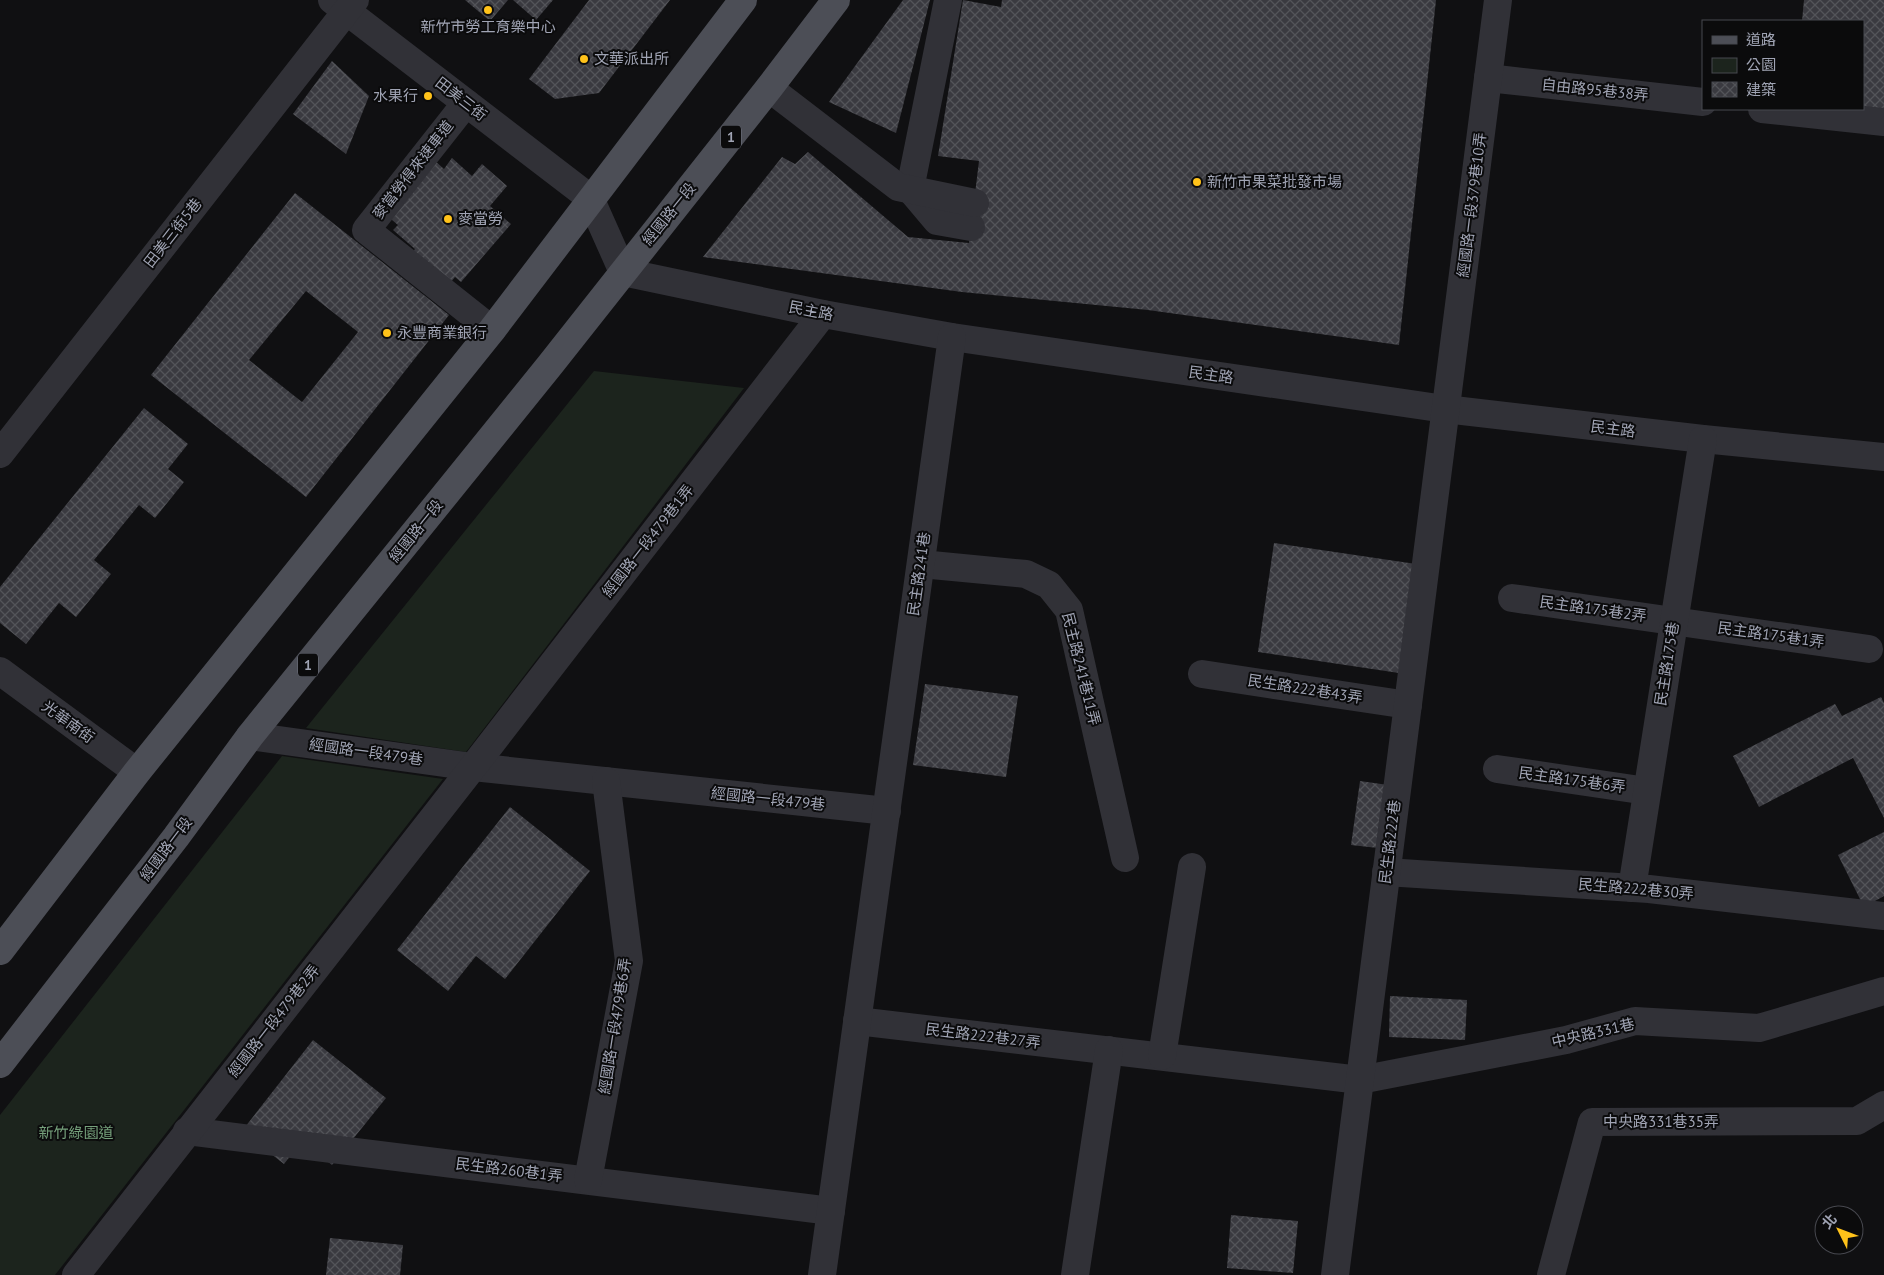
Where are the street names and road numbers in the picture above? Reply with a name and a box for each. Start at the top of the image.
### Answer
street label: 田美三街 [432,73,491,125]
street label: 自由路95巷38弄 [1541,74,1650,105]
street label: 麥當勞得來速車道 [368,117,457,223]
road number: 1 [721,125,741,148]
street label: 經國路一段379巷10弄 [1453,131,1490,278]
street label: 經國路一段 [638,179,700,249]
street label: 田美三街5巷 [140,194,206,271]
street label: 民主路 [787,297,835,324]
street label: 民主路 [1187,362,1235,387]
street label: 民主路 [1590,416,1637,441]
street label: 經國路一段479巷1弄 [598,481,697,601]
street label: 經國路一段 [385,496,447,566]
street label: 民主路241巷 [903,531,934,617]
street label: 民主路175巷2弄 [1538,592,1648,625]
street label: 民主路241巷11弄 [1058,610,1105,727]
street label: 民主路175巷1弄 [1716,618,1826,651]
street label: 民主路175巷 [1651,621,1683,707]
road number: 1 [298,654,318,676]
street label: 民生路222巷43弄 [1246,670,1364,707]
street label: 光華南街 [38,696,98,747]
street label: 經國路一段479巷 [308,734,424,769]
street label: 民主路175巷6弄 [1517,763,1627,796]
street label: 經國路一段479巷 [710,783,826,814]
street label: 民生路222巷 [1375,799,1404,885]
street label: 經國路一段 [135,813,196,884]
street label: 民生路222巷30弄 [1577,874,1695,903]
street label: 經國路一段479巷6弄 [594,956,635,1095]
street label: 經國路一段479巷2弄 [224,961,323,1081]
street label: 中央路331巷 [1550,1014,1636,1051]
street label: 民生路222巷27弄 [924,1019,1042,1052]
street label: 中央路331巷35弄 [1603,1112,1719,1131]
street label: 民生路260巷1弄 [454,1154,564,1185]

